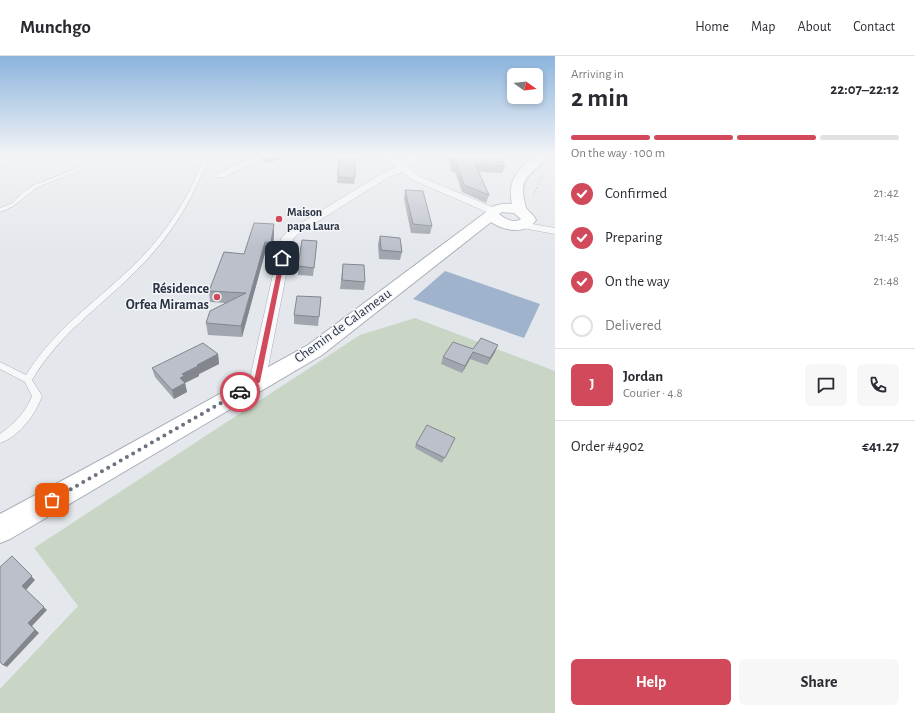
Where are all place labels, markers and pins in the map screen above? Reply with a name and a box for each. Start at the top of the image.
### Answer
place label: Maison papa Laura [287,206,340,232]
marker: Maison papa Laura [274,214,284,224]
pin [265,241,299,275]
place label: Résidence Orfea Miramas [126,282,209,312]
marker: Résidence Orfea Miramas [212,292,222,302]
pin [35,483,69,517]

